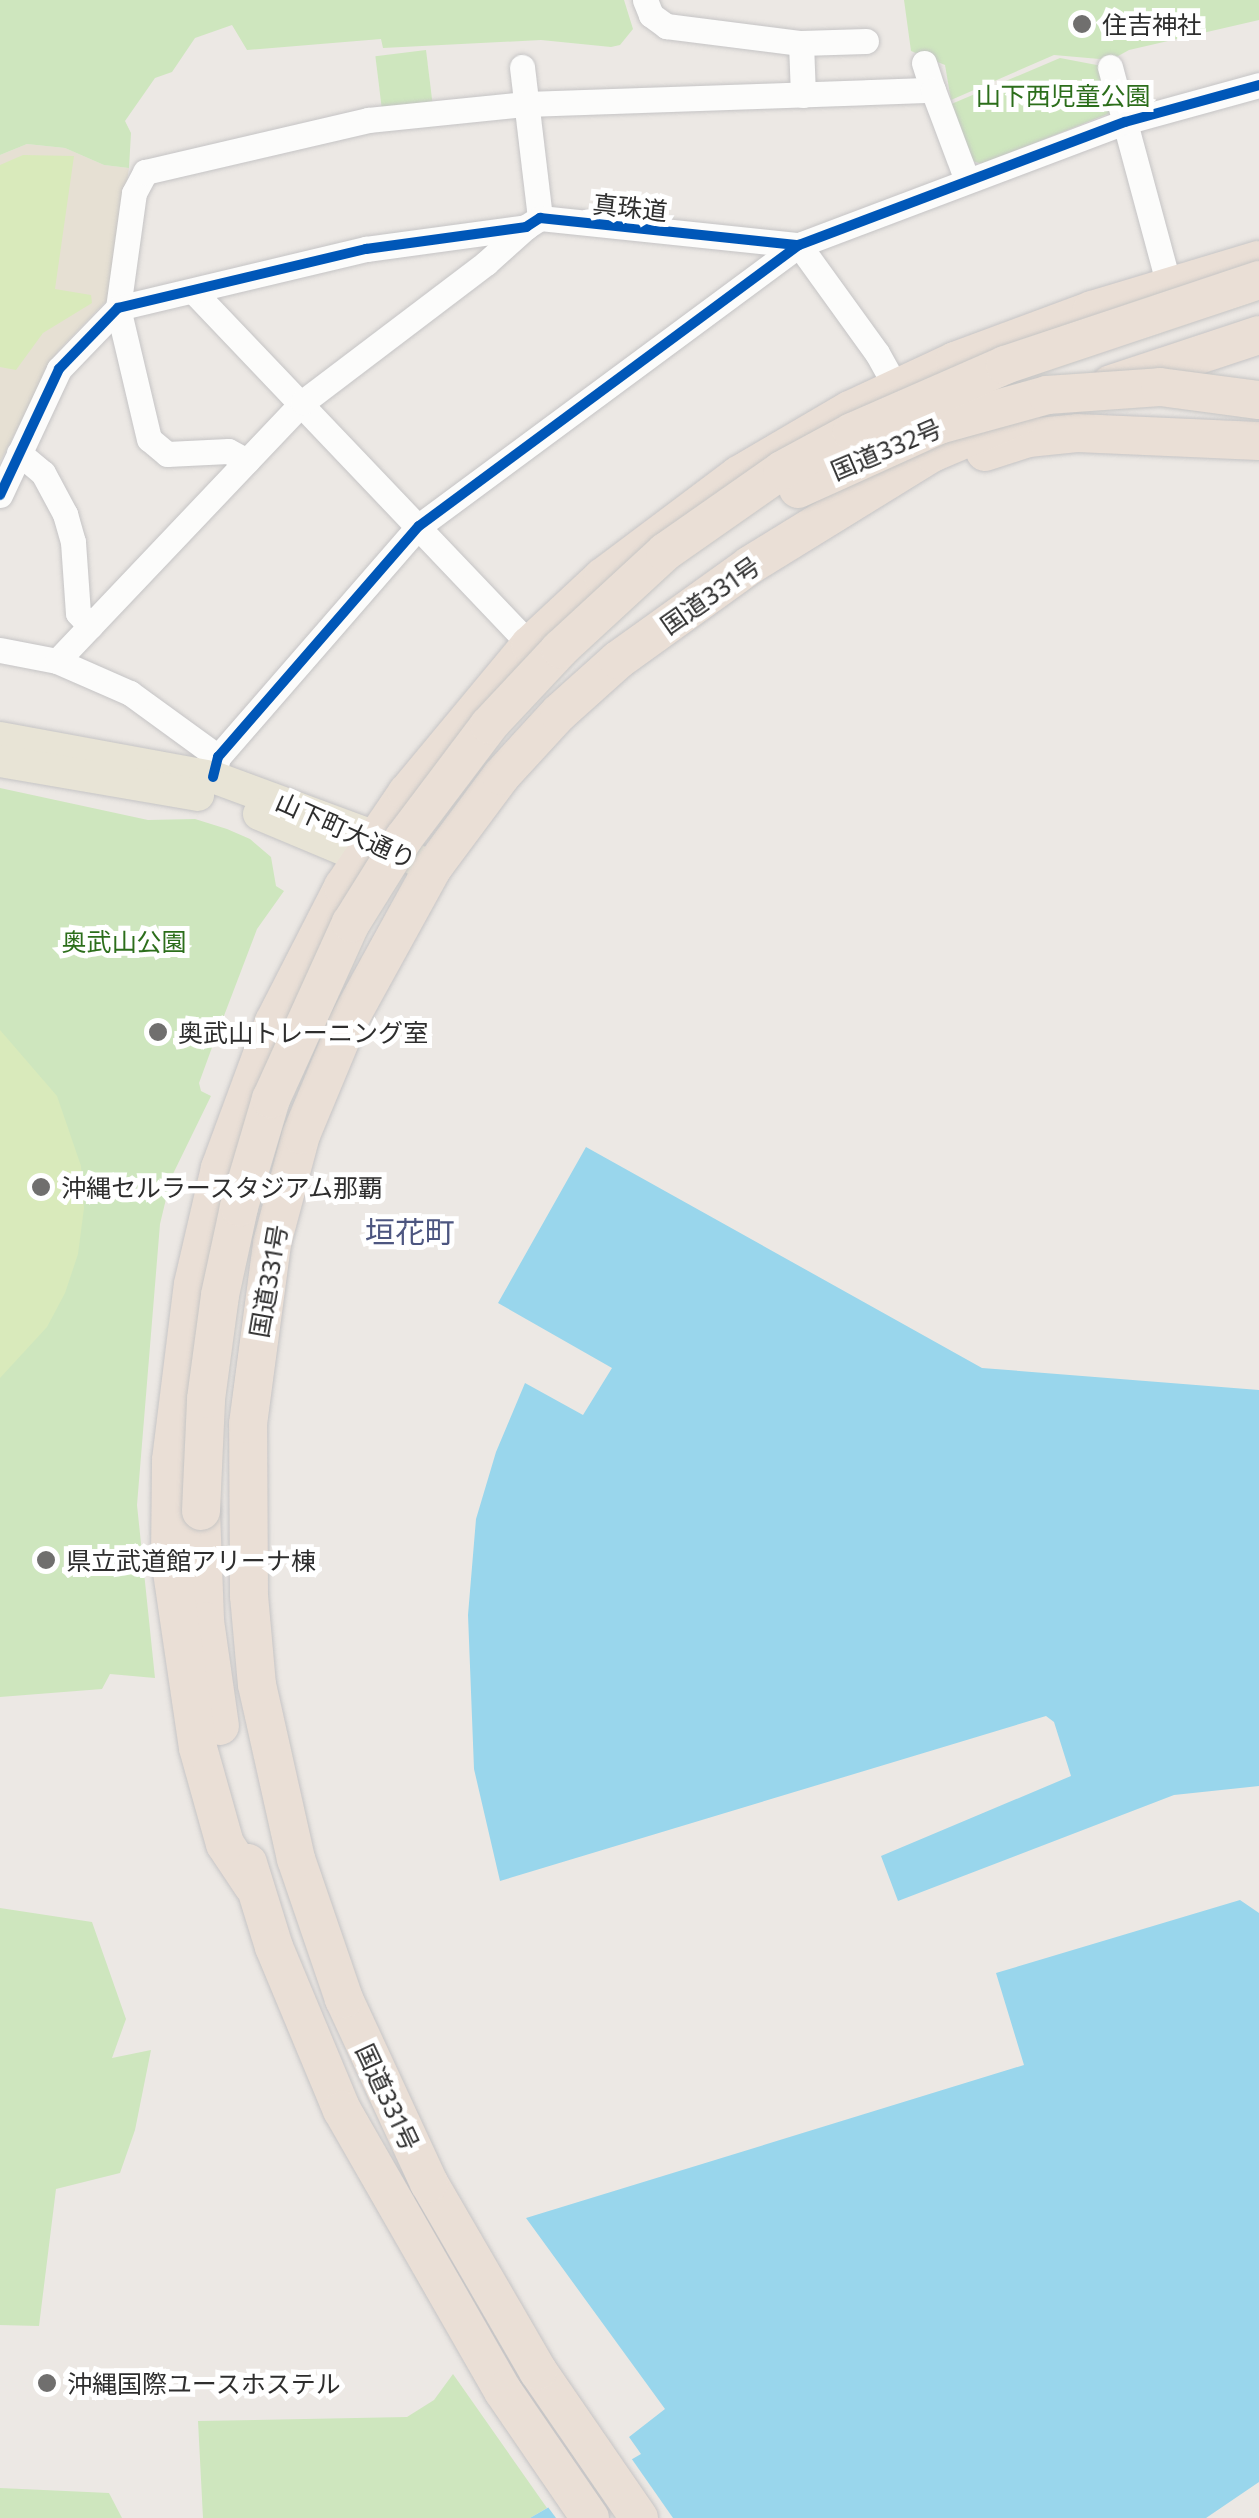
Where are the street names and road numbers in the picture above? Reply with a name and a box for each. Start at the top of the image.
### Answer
street label: 真珠道 [591,188,669,226]
street label: 国道332号 [826,412,946,486]
street label: 国道331号 [655,550,765,640]
street label: 山下町大通り [271,786,421,874]
street label: 国道331号 [243,1222,293,1340]
street label: 国道331号 [350,2039,426,2155]

